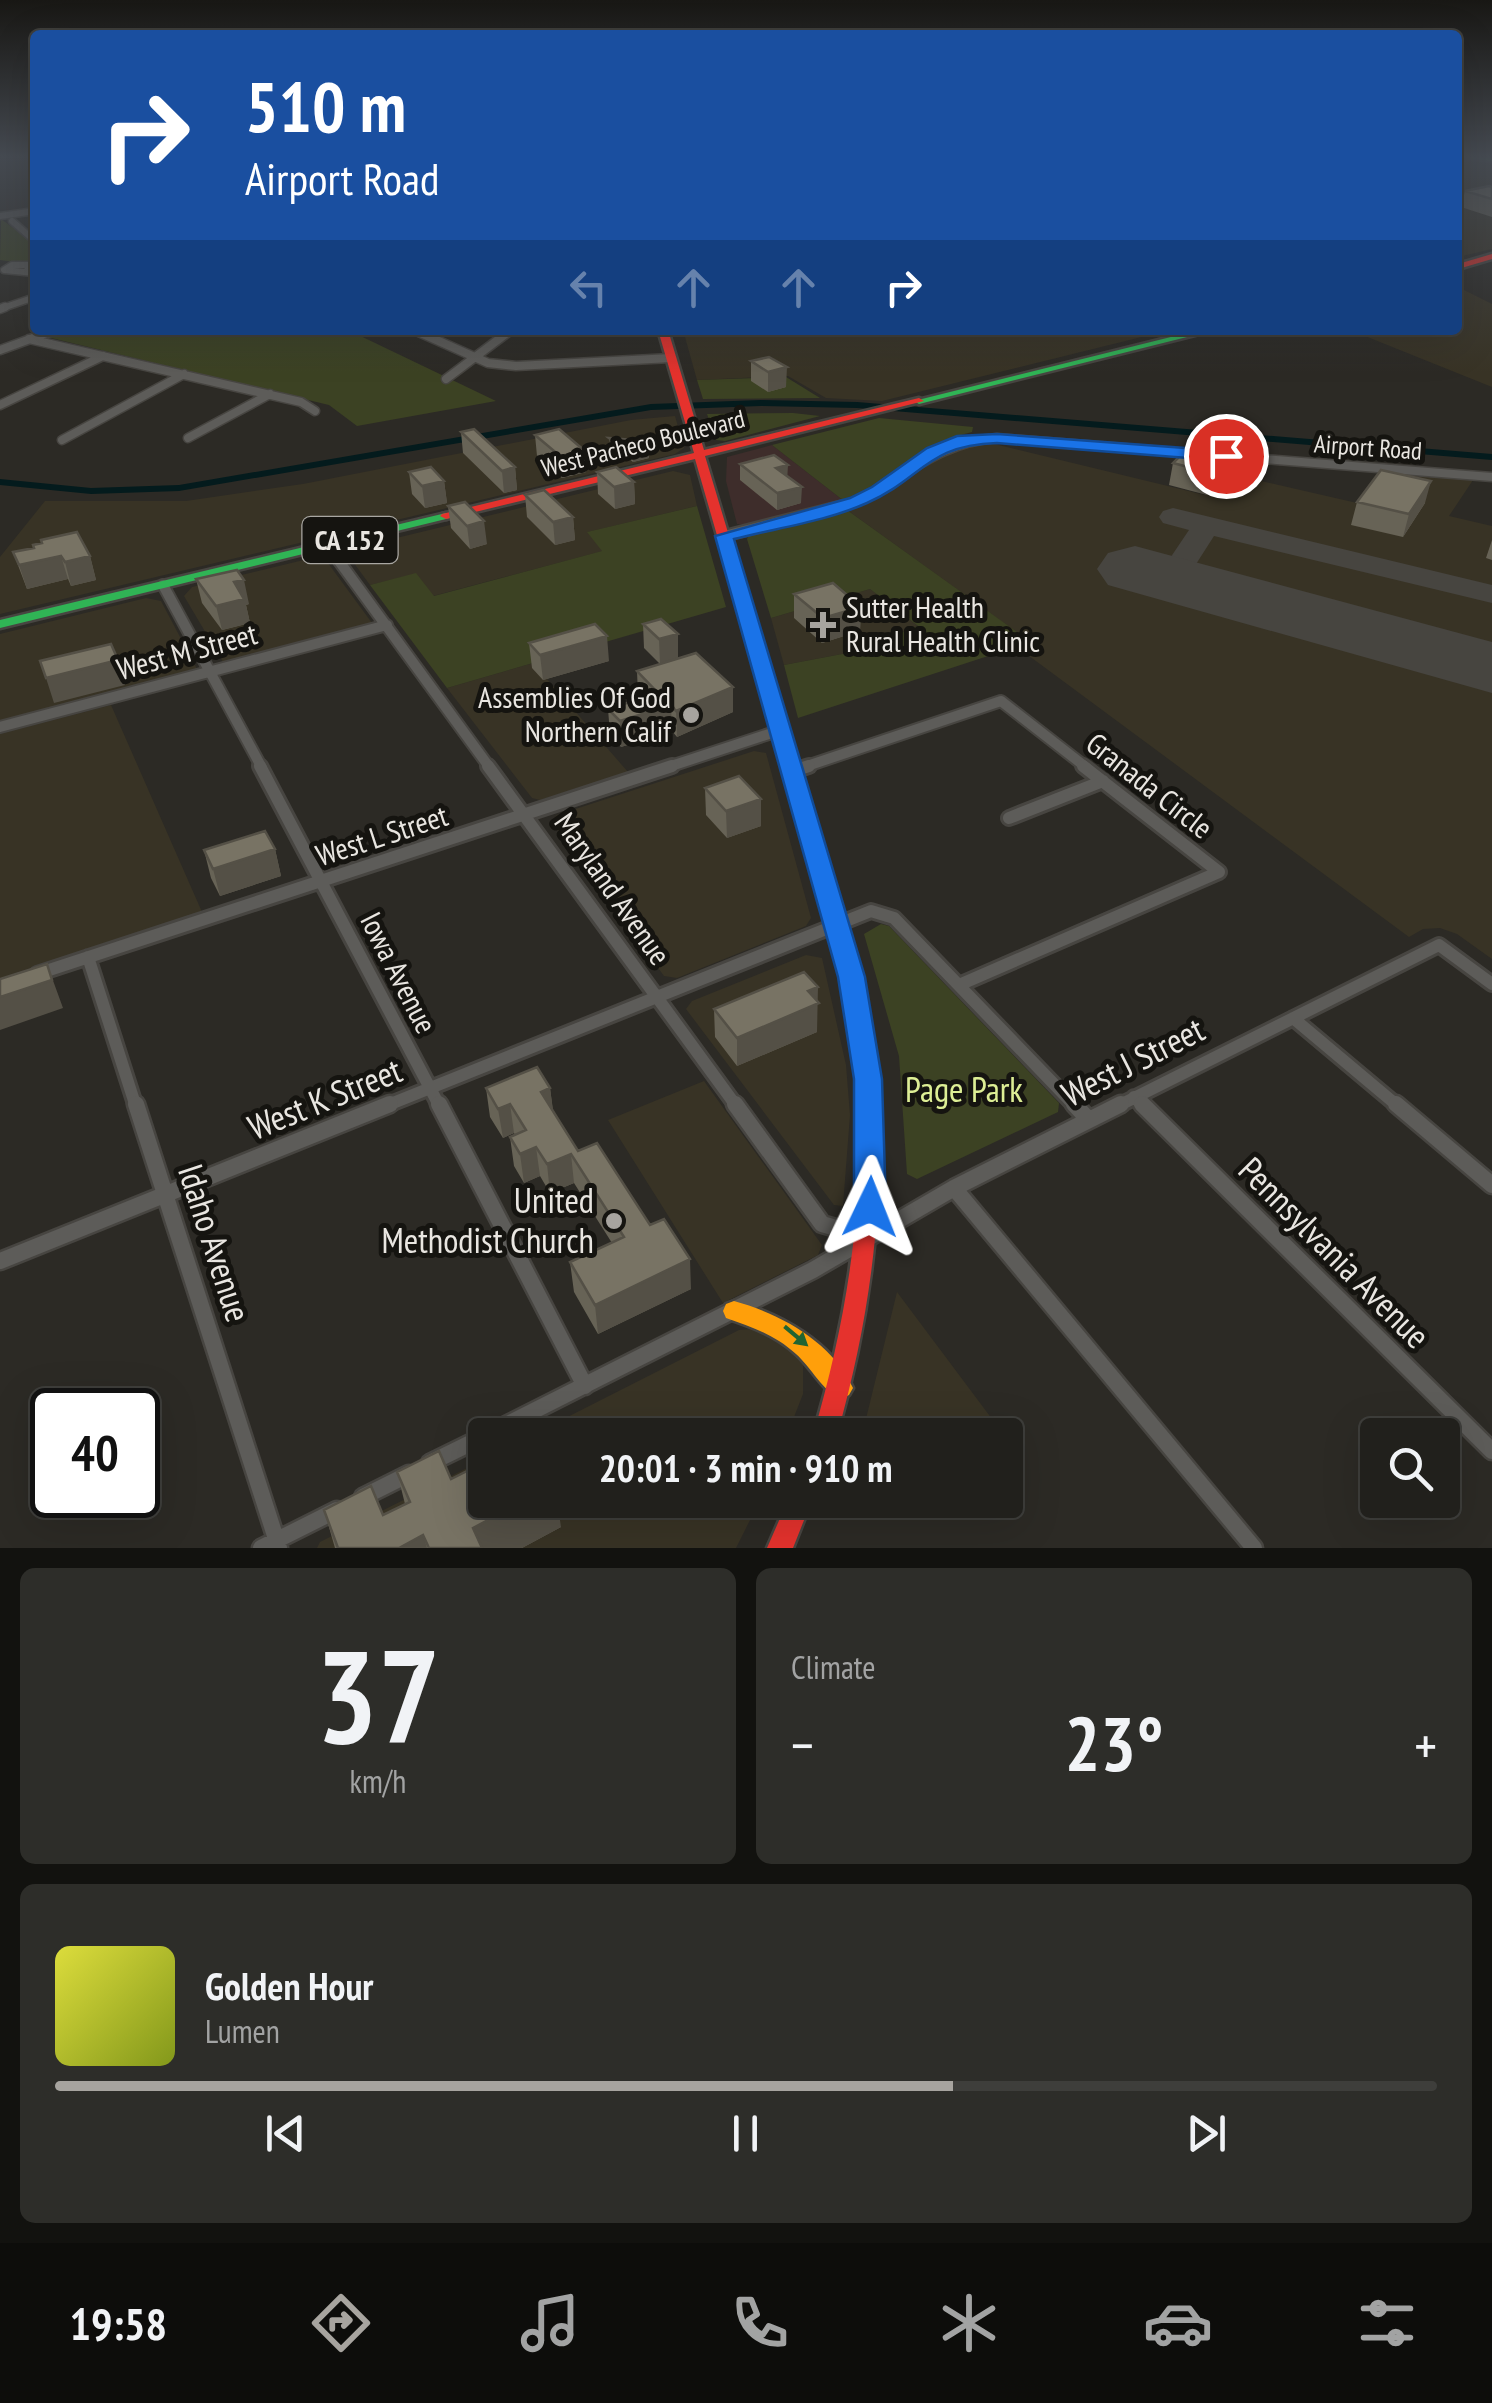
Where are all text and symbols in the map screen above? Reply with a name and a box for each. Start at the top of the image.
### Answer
text: 510 m [245,61,406,151]
icon: right [80,70,210,200]
text: Airport Road [245,149,440,207]
icon: left [561,260,616,315]
icon: ahead [666,260,721,315]
icon: ahead [771,260,826,315]
icon: right [876,260,931,315]
street label: West Pacheco Boulevard [538,402,748,484]
pin [1184,414,1269,499]
street label: Airport Road [1313,427,1423,467]
icon: arrive [1199,429,1254,484]
road number: CA 152 [302,517,398,563]
place label: Sutter Health Rural Health Clinic [846,587,1040,660]
marker: Sutter Health Rural Health Clinic [810,612,836,638]
street label: West M Street [112,613,262,688]
place label: Assemblies Of God Northern Calif [478,677,672,750]
marker: Assemblies Of God Northern Calif [680,704,702,726]
street label: Granada Circle [1079,723,1221,846]
street label: West L Street [311,795,453,874]
street label: Maryland Avenue [546,804,680,972]
street label: Iowa Avenue [352,905,446,1039]
street label: West J Street [1054,1006,1212,1117]
street label: West K Street [241,1046,409,1150]
park label: Page Park [905,1066,1023,1112]
street label: Pennsylvania Avenue [1229,1147,1440,1358]
position arrow [818,1155,922,1259]
street label: Idaho Avenue [168,1158,262,1327]
place label: United Methodist Church [381,1177,594,1263]
marker: United Methodist Church [603,1210,625,1232]
one-way arrow [784,1325,809,1346]
speed limit sign: 40 [30,1388,160,1518]
map controls [1360,1418,1460,1518]
button: search [1360,1418,1460,1518]
text: 20:01 · 3 min · 910 m [599,1443,892,1492]
text: 37 [316,1611,440,1779]
text: Climate [791,1646,875,1688]
text: 23° [1064,1695,1164,1792]
text: − [791,1709,814,1780]
text: + [1414,1709,1437,1780]
text: km/h [350,1760,406,1802]
text: Golden Hour [205,1961,374,2010]
text: Lumen [205,2010,280,2052]
icon: previous [258,2106,313,2161]
icon: pause [718,2106,773,2161]
icon: next [1179,2106,1234,2161]
icon: directions [306,2288,376,2358]
icon: music [515,2288,585,2358]
icon: phone [725,2288,795,2358]
icon: climate [934,2288,1004,2358]
icon: car [1143,2288,1213,2358]
icon: filters [1352,2288,1422,2358]
text: 19:58 [70,2294,167,2352]

